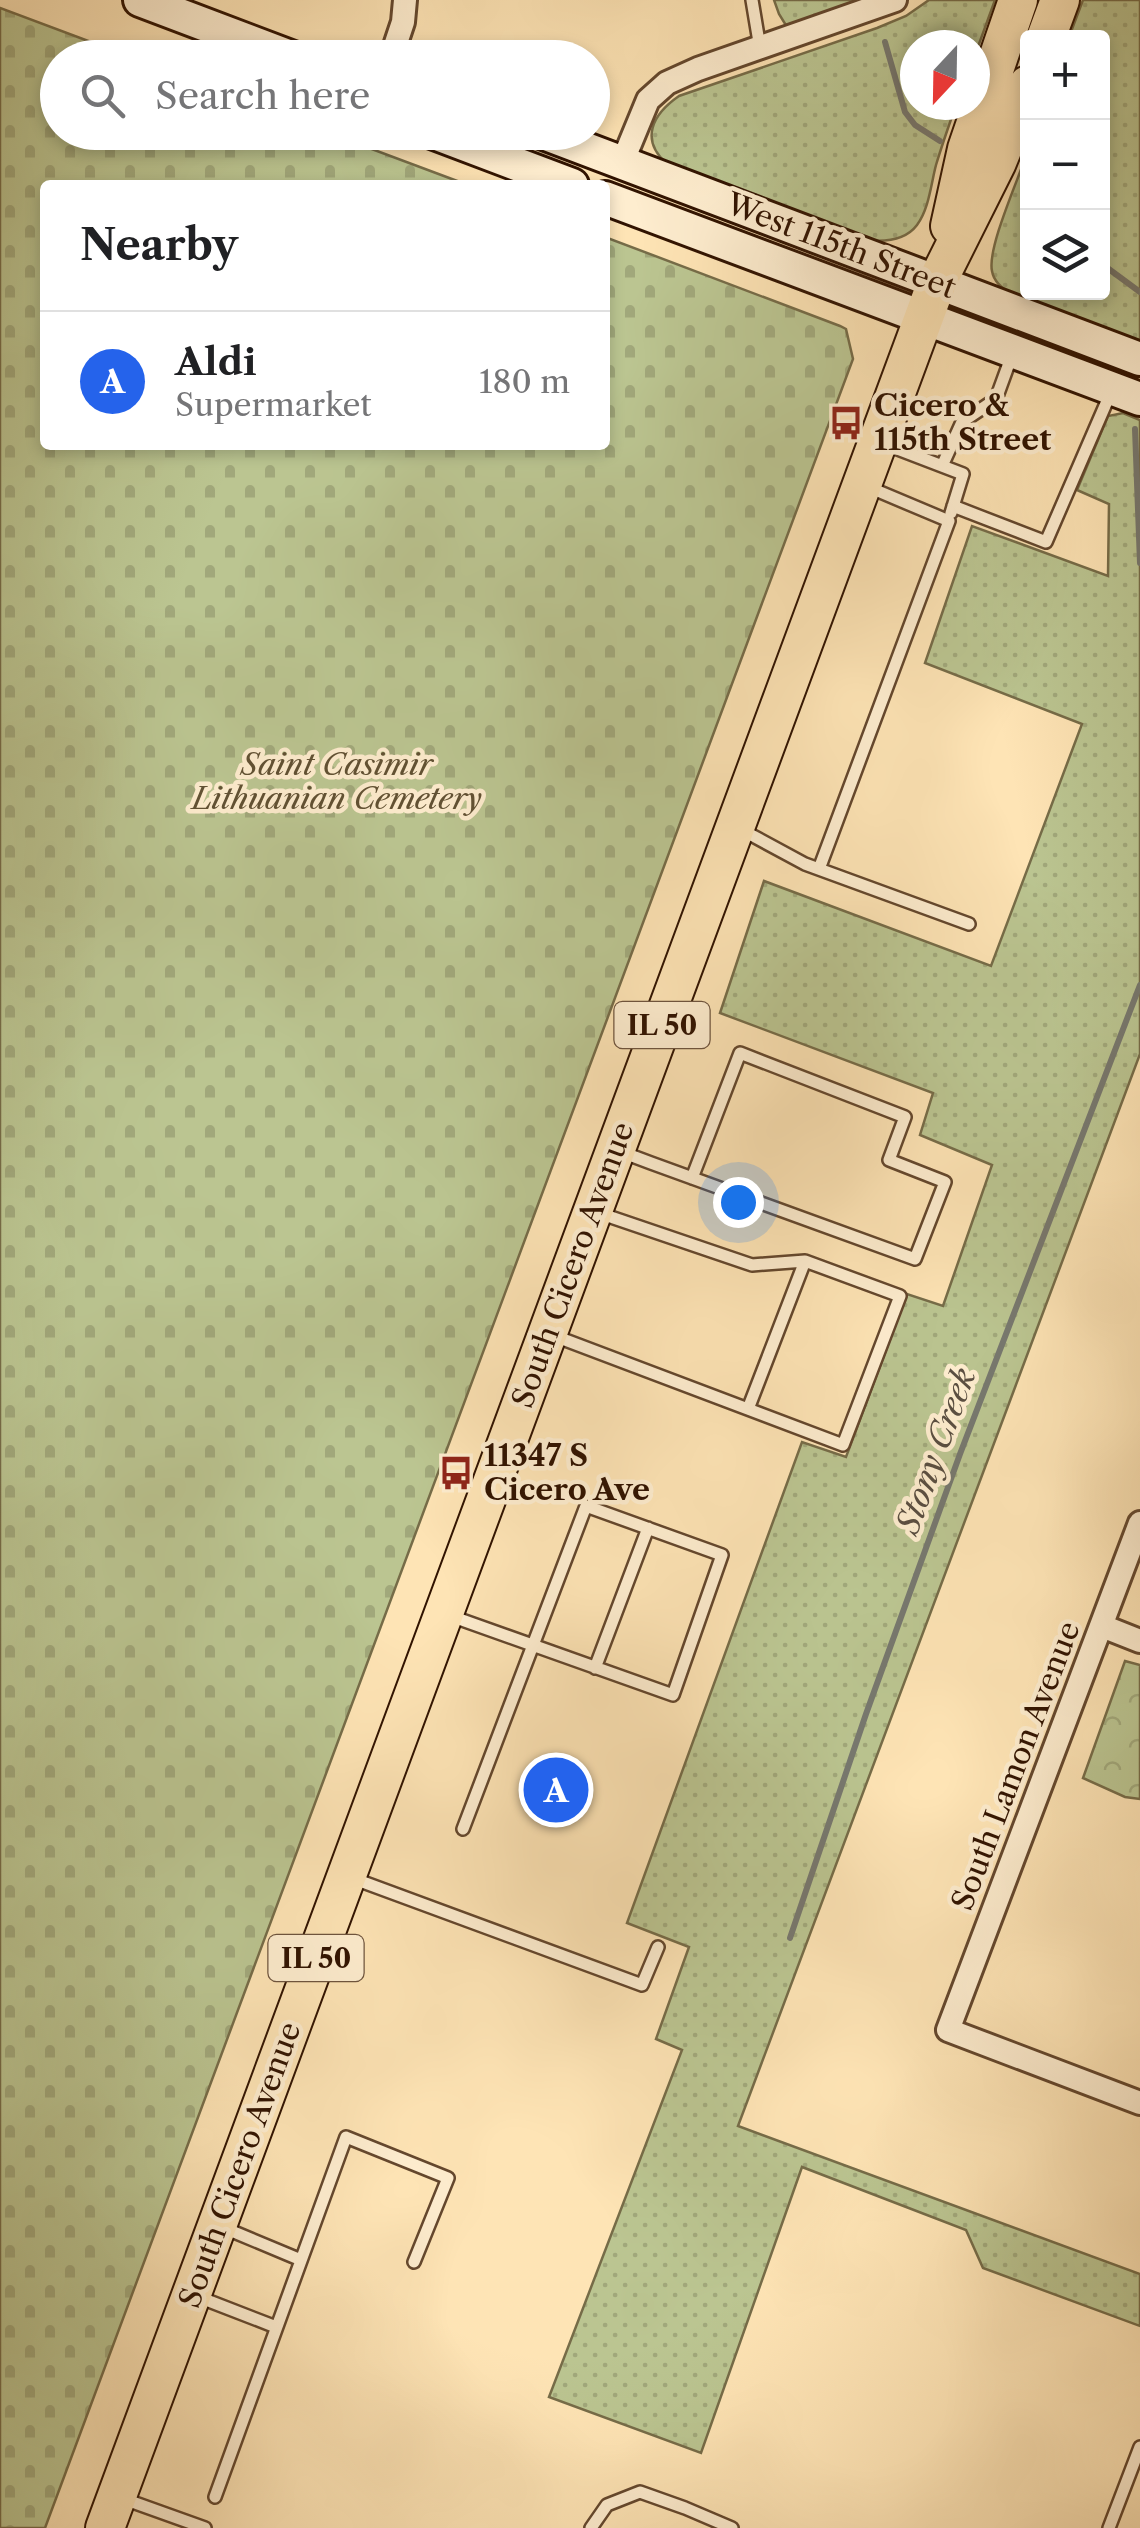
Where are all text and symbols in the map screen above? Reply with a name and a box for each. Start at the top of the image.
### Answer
north arrow [900,30,990,120]
map controls [1020,30,1110,300]
button: + [1020,30,1110,120]
search box [40,40,610,150]
icon: search [75,68,130,123]
text: Search here [155,72,370,119]
button: − [1020,120,1110,210]
street label: West 115th Street [720,184,961,306]
button: layers [1020,210,1110,300]
text: Nearby [80,219,238,271]
text: Aldi [175,338,257,385]
text: A [100,362,125,401]
text: 180 m [479,362,570,401]
text: Supermarket [175,385,372,424]
place label: Cicero & 115th Street [874,387,1051,458]
bus stop icon: Cicero & 115th Street [827,404,865,442]
park label: Saint Casimir Lithuanian Cemetery [190,746,482,817]
road number: IL 50 [614,1002,710,1048]
street label: South Cicero Avenue [504,1117,641,1413]
your location [713,1177,764,1228]
water label: Stony Creek [887,1363,984,1541]
place label: 11347 S Cicero Ave [484,1437,650,1508]
bus stop icon: 11347 S Cicero Ave [437,1454,475,1492]
street label: South Lamon Avenue [943,1616,1088,1915]
pin: A [524,1752,588,1828]
road number: IL 50 [268,1935,364,1981]
street label: South Cicero Avenue [171,2017,308,2313]

